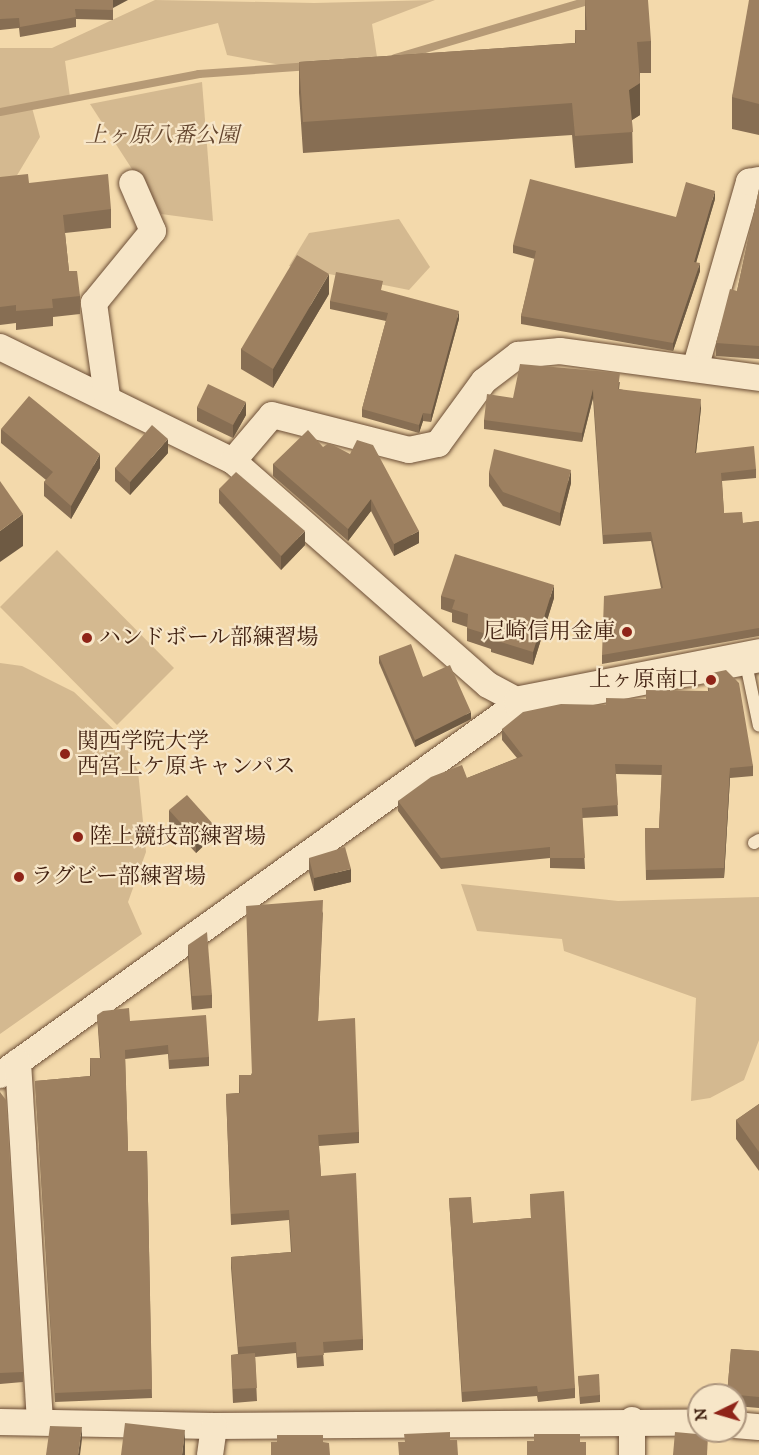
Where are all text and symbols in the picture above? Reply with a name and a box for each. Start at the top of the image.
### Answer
park label: 上ヶ原八番公園 [85,123,239,149]
place label: 尼崎信用金庫 [483,619,615,645]
place label: ハンドボール部練習場 [99,625,319,651]
marker: 尼崎信用金庫 [620,625,634,639]
marker: ハンドボール部練習場 [80,631,94,645]
place label: 上ヶ原南口 [589,667,699,693]
marker: 上ヶ原南口 [704,673,718,687]
place label: 関西学院大学 西宮上ケ原キャンパス [77,728,297,780]
marker: 関西学院大学 西宮上ケ原キャンパス [58,747,72,761]
place label: 陸上競技部練習場 [90,824,266,850]
marker: 陸上競技部練習場 [71,830,85,844]
place label: ラグビー部練習場 [31,864,206,890]
marker: ラグビー部練習場 [12,870,26,884]
north arrow [687,1383,747,1443]
text: N [691,1407,712,1422]

